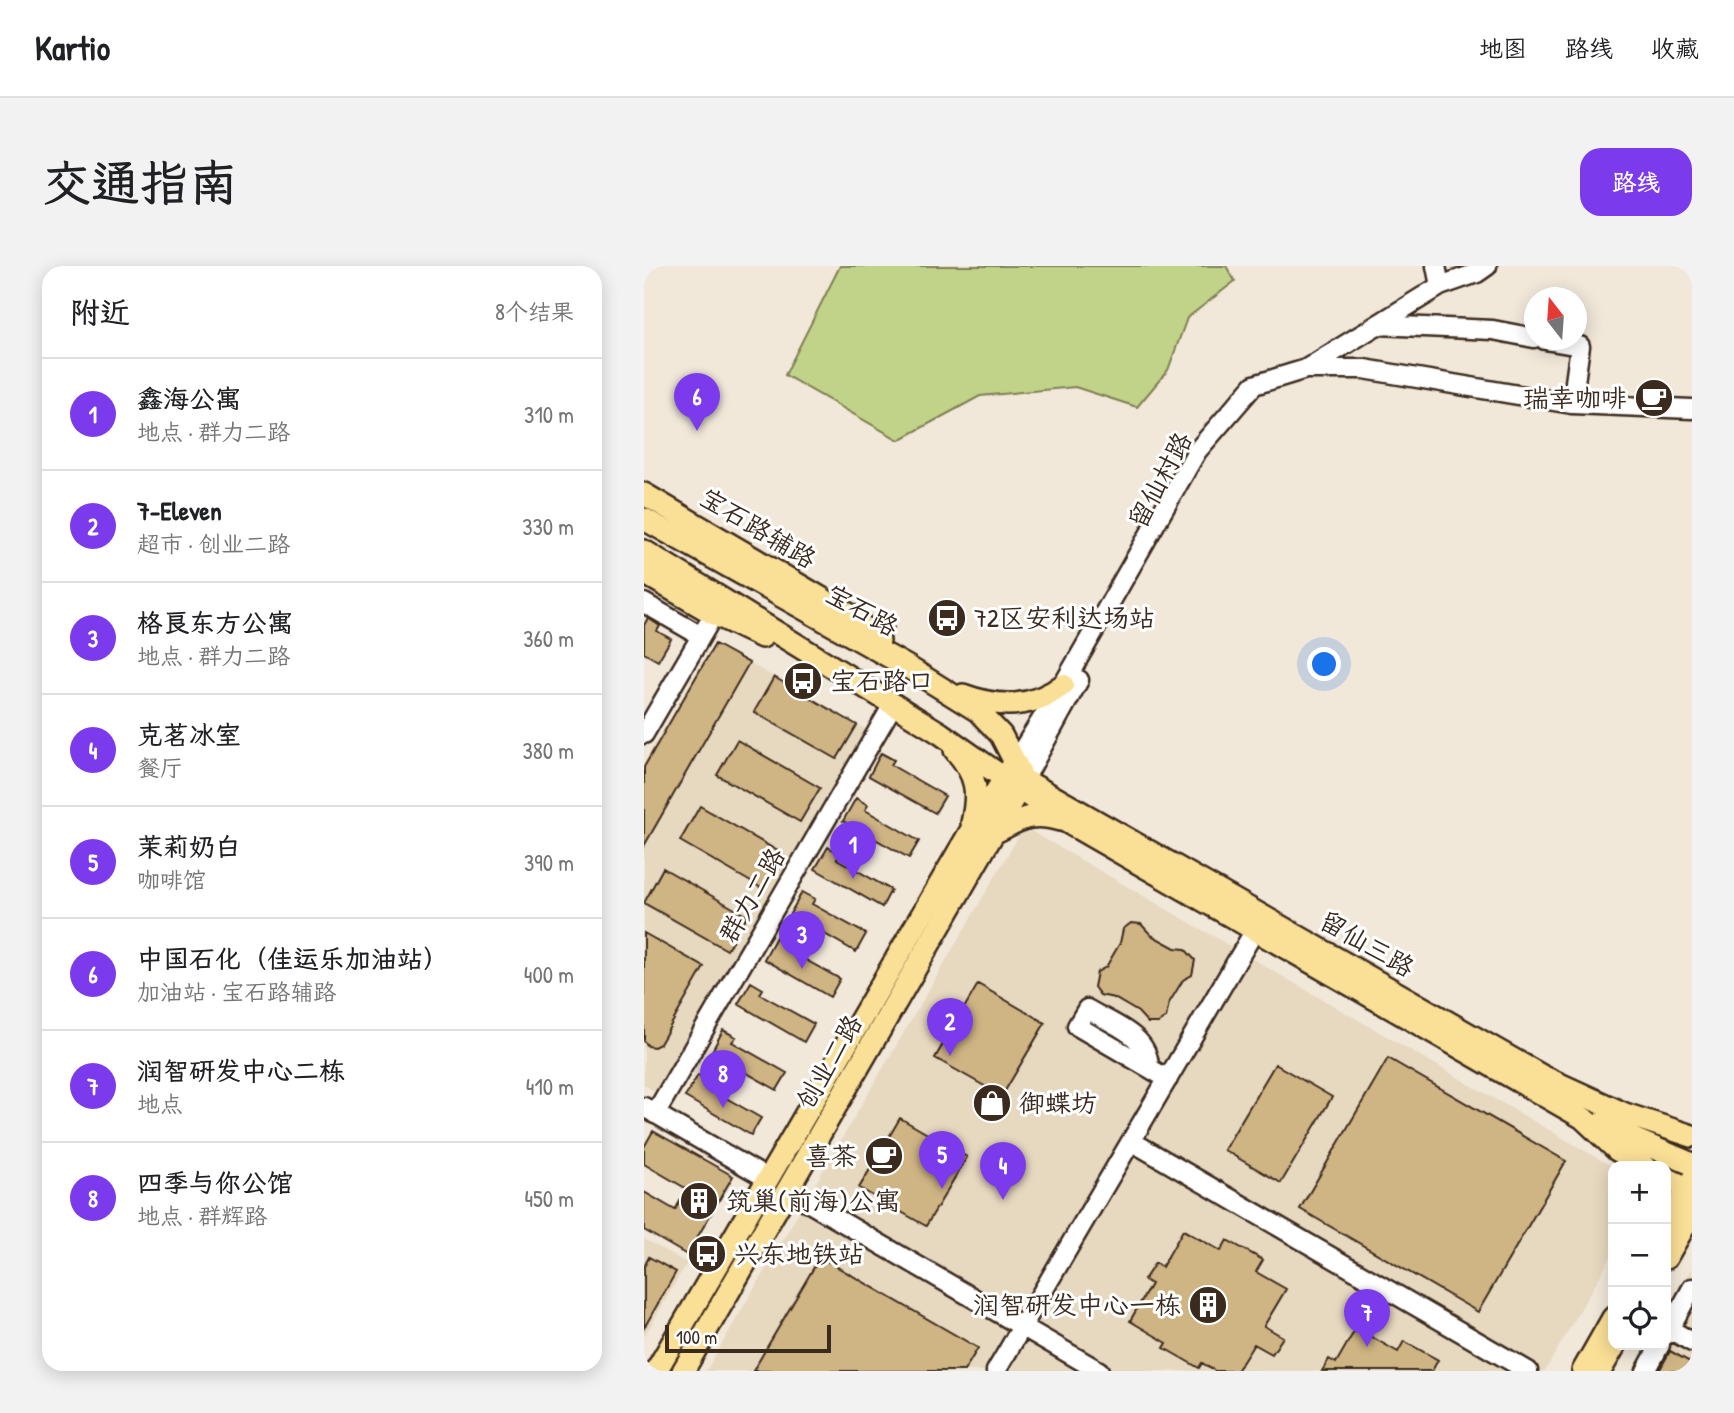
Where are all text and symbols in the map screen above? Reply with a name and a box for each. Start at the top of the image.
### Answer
text: Kartio [35,26,110,70]
text: 地图 [1479,32,1527,64]
text: 路线 [1565,32,1613,64]
text: 收藏 [1651,32,1699,64]
button: 路线 [1580,148,1692,216]
text: 交通指南 [42,149,238,215]
north arrow [1524,287,1587,350]
text: 附近 [70,292,130,332]
text: 8个结果 [495,296,574,327]
pin: 6 [674,373,720,431]
cafe icon: 瑞幸咖啡 [1633,377,1675,419]
place label: 瑞幸咖啡 [1523,380,1627,415]
text: 鑫海公寓 [137,381,241,416]
text: 1 [89,399,97,430]
text: 310 m [524,399,574,430]
text: 地点 · 群力二路 [137,416,290,447]
street label: 留仙村路 [1120,426,1199,534]
street label: 宝石路辅路 [694,479,823,576]
text: 7-Eleven [137,493,222,528]
text: 2 [88,511,98,542]
text: 330 m [522,511,574,542]
text: 超市 · 创业二路 [137,528,290,559]
street label: 宝石路 [820,575,905,644]
bus stop icon: 72区安利达场站 [926,597,968,639]
place label: 72区安利达场站 [974,600,1155,635]
text: 格良东方公寓 [137,605,293,640]
text: 3 [88,623,98,654]
text: 360 m [523,623,574,654]
text: 地点 · 群力二路 [137,640,290,671]
your location [1307,647,1341,681]
bus stop icon: 宝石路口 [782,660,824,702]
place label: 宝石路口 [830,663,934,698]
text: 克茗冰室 [137,717,241,752]
text: 4 [89,735,97,766]
text: 380 m [523,735,574,766]
text: 餐厅 [137,752,183,783]
pin: 1 [830,821,876,879]
text: 茉莉奶白 [137,829,241,864]
street label: 群力二路 [710,841,793,949]
text: 5 [88,847,98,878]
text: 390 m [524,847,574,878]
text: 咖啡馆 [137,864,206,895]
street label: 留仙三路 [1313,902,1421,985]
pin: 3 [779,911,825,969]
text: 中国石化（佳运乐加油站） [137,941,449,976]
text: 6 [88,959,98,990]
text: 400 m [524,959,574,990]
text: 加油站 · 宝石路辅路 [137,976,336,1007]
pin: 2 [927,998,973,1056]
street label: 创业二路 [787,1008,870,1116]
pin: 8 [700,1050,746,1108]
text: 润智研发中心二栋 [137,1053,345,1088]
text: 7 [87,1071,99,1102]
text: 410 m [526,1071,574,1102]
shop icon: 御蝶坊 [971,1082,1013,1124]
place label: 御蝶坊 [1019,1085,1097,1120]
text: 地点 [137,1088,183,1119]
pin: 5 [919,1131,965,1189]
cafe icon: 喜茶 [863,1135,905,1177]
place label: 喜茶 [805,1138,857,1173]
pin: 4 [980,1142,1026,1200]
map controls [1608,1161,1671,1350]
button: + [1608,1161,1671,1224]
text: 四季与你公馆 [137,1165,293,1200]
building icon: 筑巢(前海)公寓 [678,1180,720,1222]
text: 8 [88,1183,98,1214]
text: 450 m [524,1183,574,1214]
place label: 筑巢(前海)公寓 [726,1183,900,1218]
text: 地点 · 群辉路 [137,1200,267,1231]
button: − [1608,1224,1671,1287]
bus stop icon: 兴东地铁站 [686,1233,728,1275]
place label: 兴东地铁站 [734,1236,864,1271]
building icon: 润智研发中心一栋 [1187,1284,1229,1326]
place label: 润智研发中心一栋 [973,1287,1181,1322]
button: locate [1608,1287,1671,1350]
pin: 7 [1344,1289,1390,1347]
scale bar [665,1322,831,1354]
text: 100 m [676,1324,717,1350]

